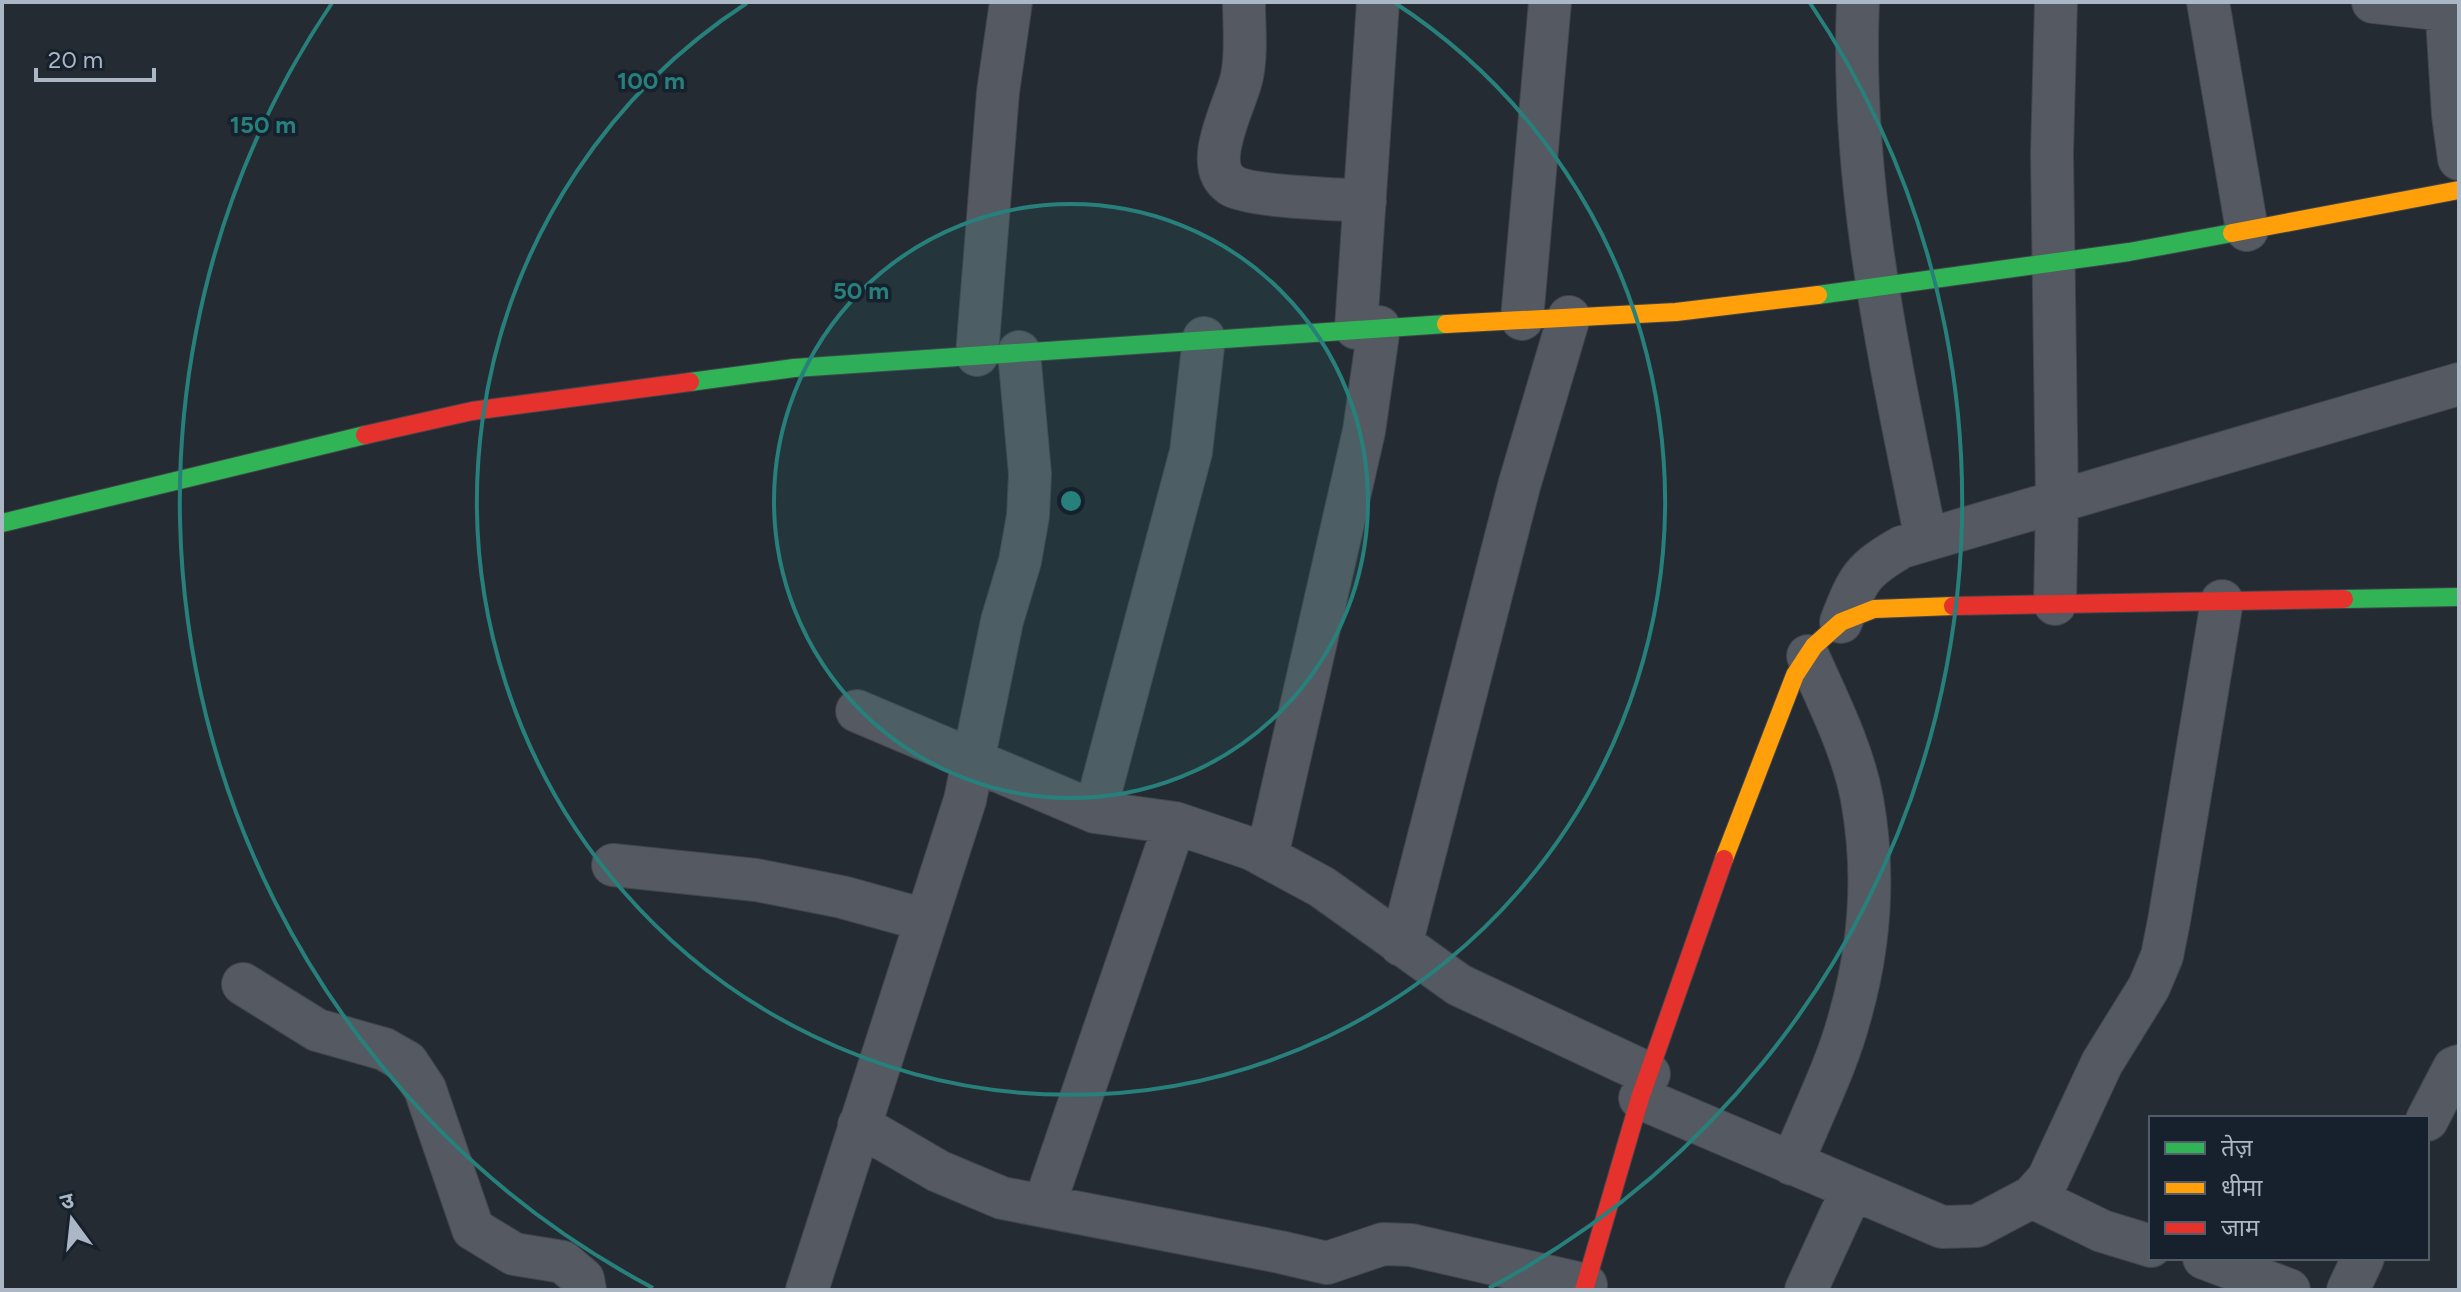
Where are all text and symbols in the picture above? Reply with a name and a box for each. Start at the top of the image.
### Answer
scale bar [36,32,154,82]
text: 20 m [48,45,103,74]
text: 100 m [617,66,685,95]
text: 150 m [230,110,296,139]
text: 50 m [833,276,889,305]
centre of rings [1057,487,1085,515]
legend [2149,1116,2429,1260]
text: तेज़ [2221,1133,2254,1162]
text: धीमा [2221,1173,2263,1202]
north arrow [32,1180,112,1260]
text: उ [57,1186,78,1216]
text: जाम [2221,1213,2260,1242]

